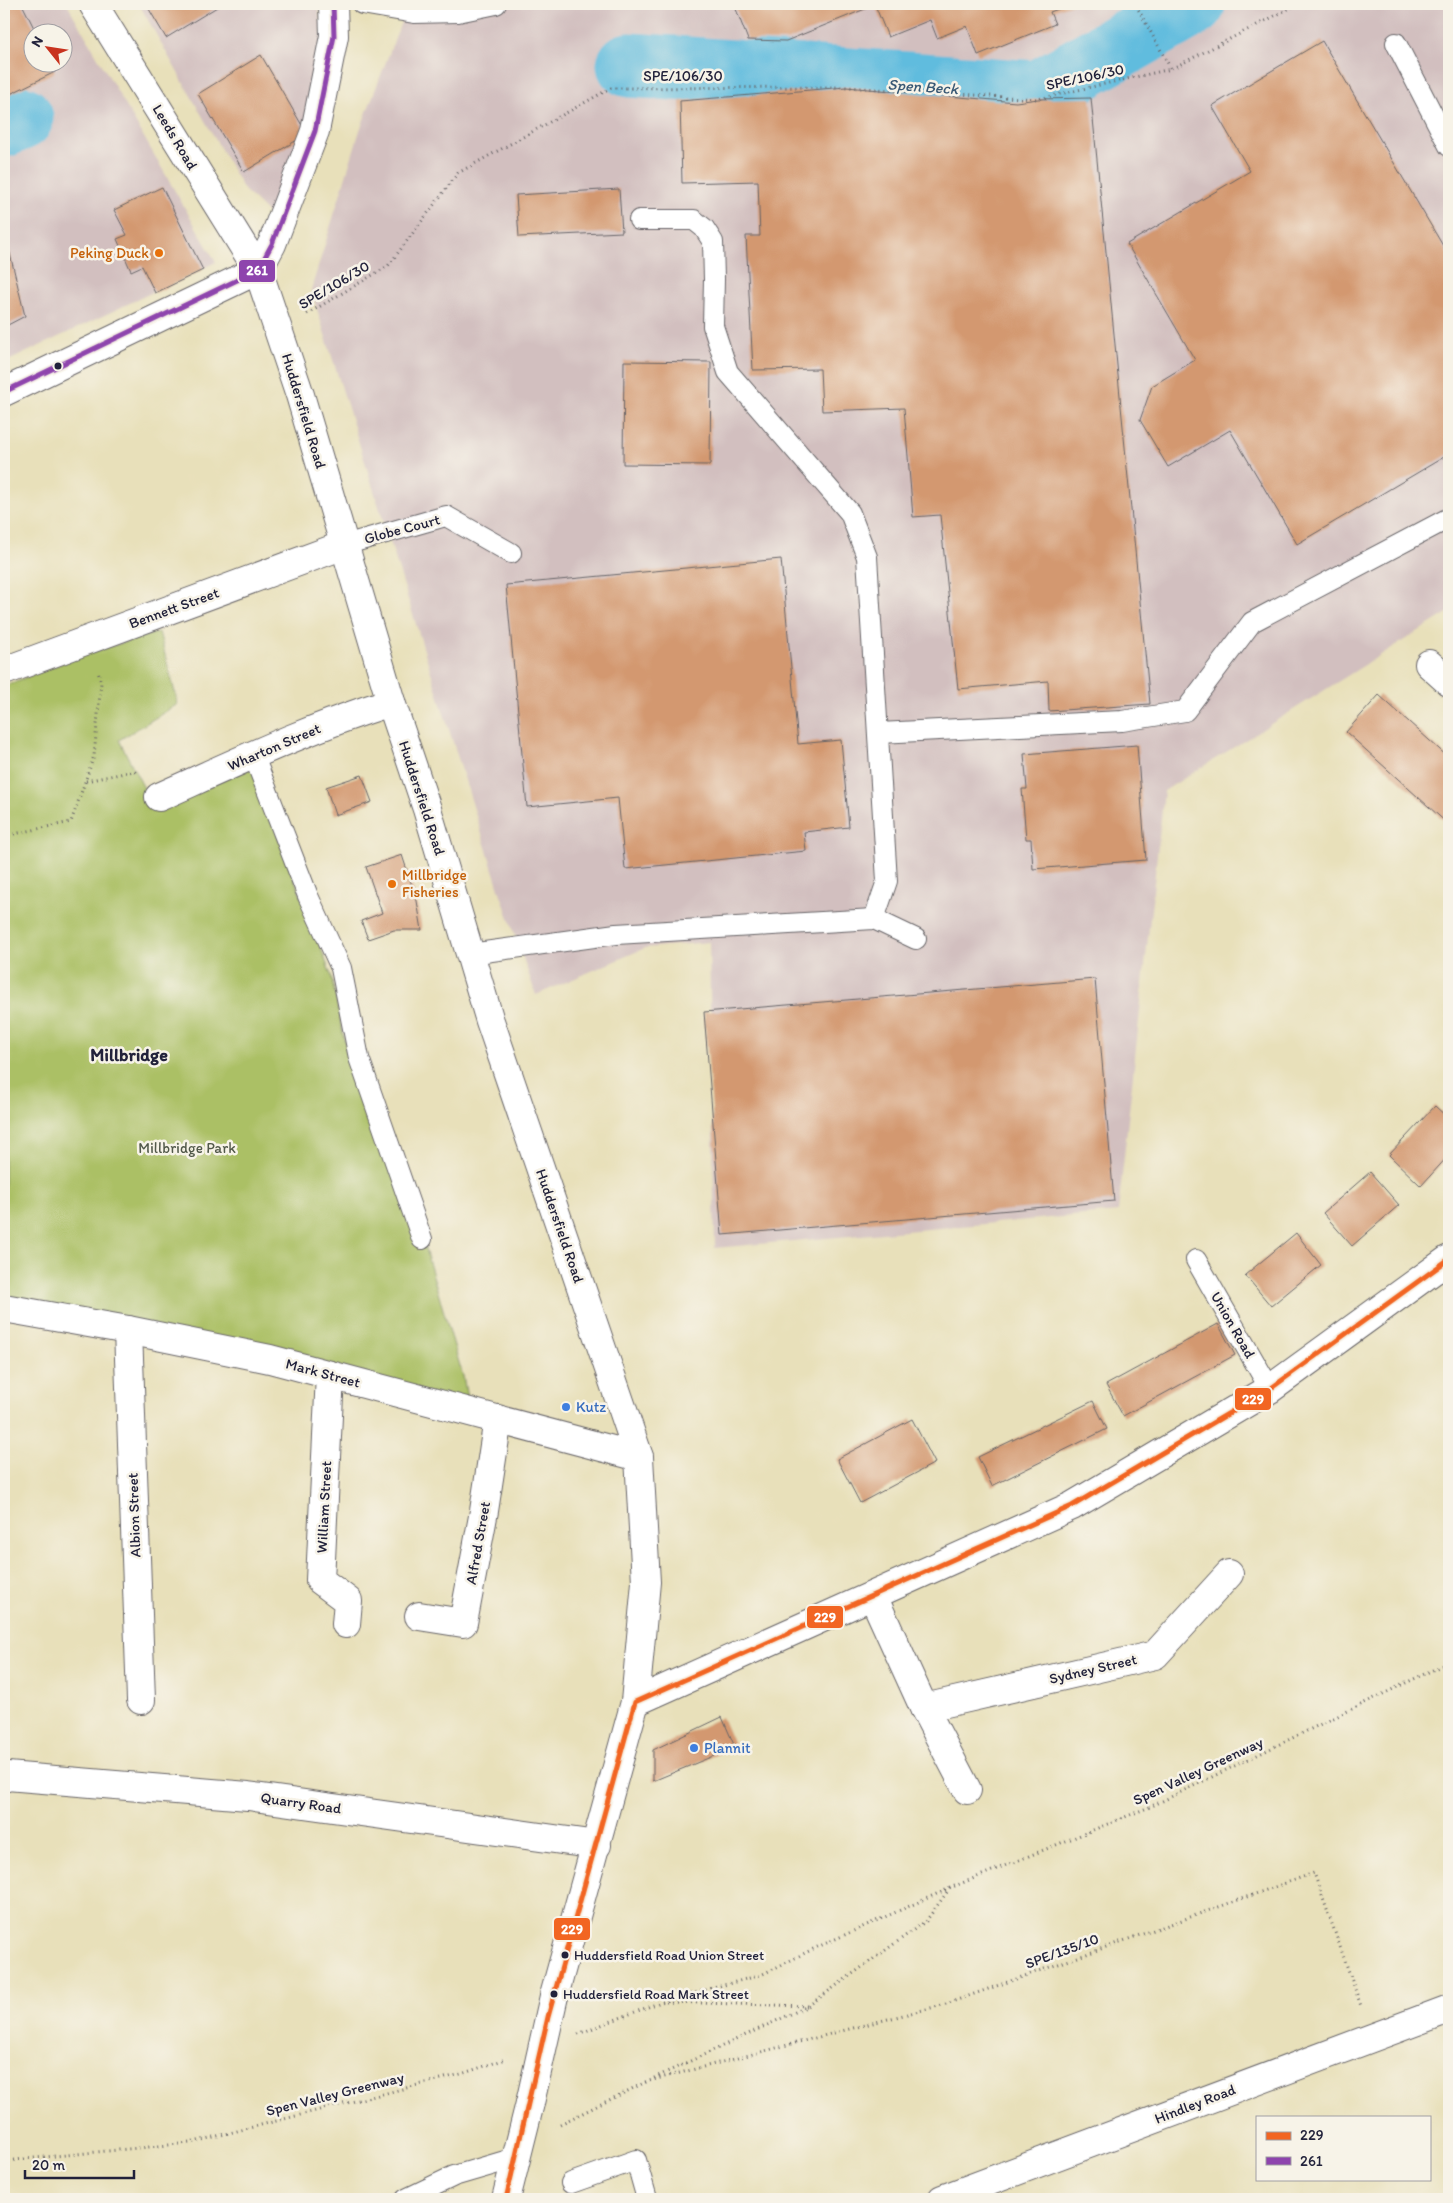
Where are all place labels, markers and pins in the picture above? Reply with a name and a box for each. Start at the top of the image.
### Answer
place label: Peking Duck [70,244,149,262]
marker: Peking Duck [153,247,165,259]
unlabelled marker [53,361,63,371]
place label: Millbridge Fisheries [402,866,467,901]
marker: Millbridge Fisheries [386,878,398,890]
place label: Kutz [576,1398,606,1416]
marker: Kutz [560,1401,572,1413]
place label: Plannit [704,1739,751,1757]
marker: Plannit [688,1742,700,1754]
place label: Huddersfield Road Union Street [574,1947,764,1964]
marker: Huddersfield Road Union Street [560,1950,570,1960]
place label: Huddersfield Road Mark Street [563,1986,749,2003]
marker: Huddersfield Road Mark Street [549,1989,559,1999]

